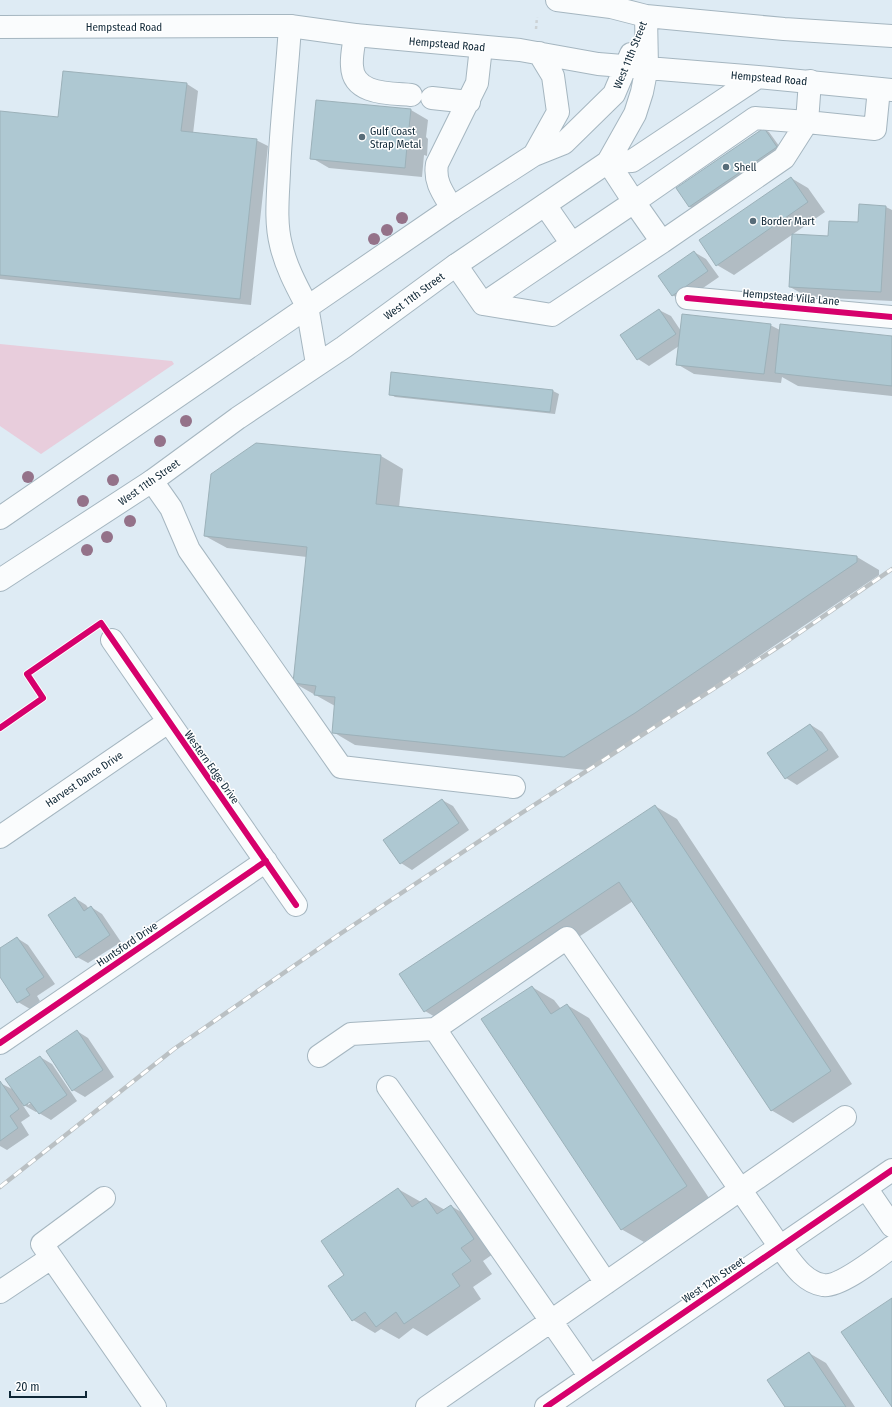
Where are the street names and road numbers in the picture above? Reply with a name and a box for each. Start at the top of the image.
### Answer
street label: West 11th Street [611,19,650,91]
street label: Hempstead Road [86,21,162,34]
street label: Hempstead Road [408,35,486,54]
street label: Hempstead Road [730,69,808,88]
street label: West 11th Street [381,270,448,323]
street label: Hempstead Villa Lane [742,287,840,308]
street label: West 11th Street [116,456,183,508]
street label: Western Edge Drive [181,728,242,806]
street label: Harvest Dance Drive [43,749,125,810]
street label: Huntsford Drive [94,919,160,970]
street label: West 12th Street [680,1255,747,1306]

